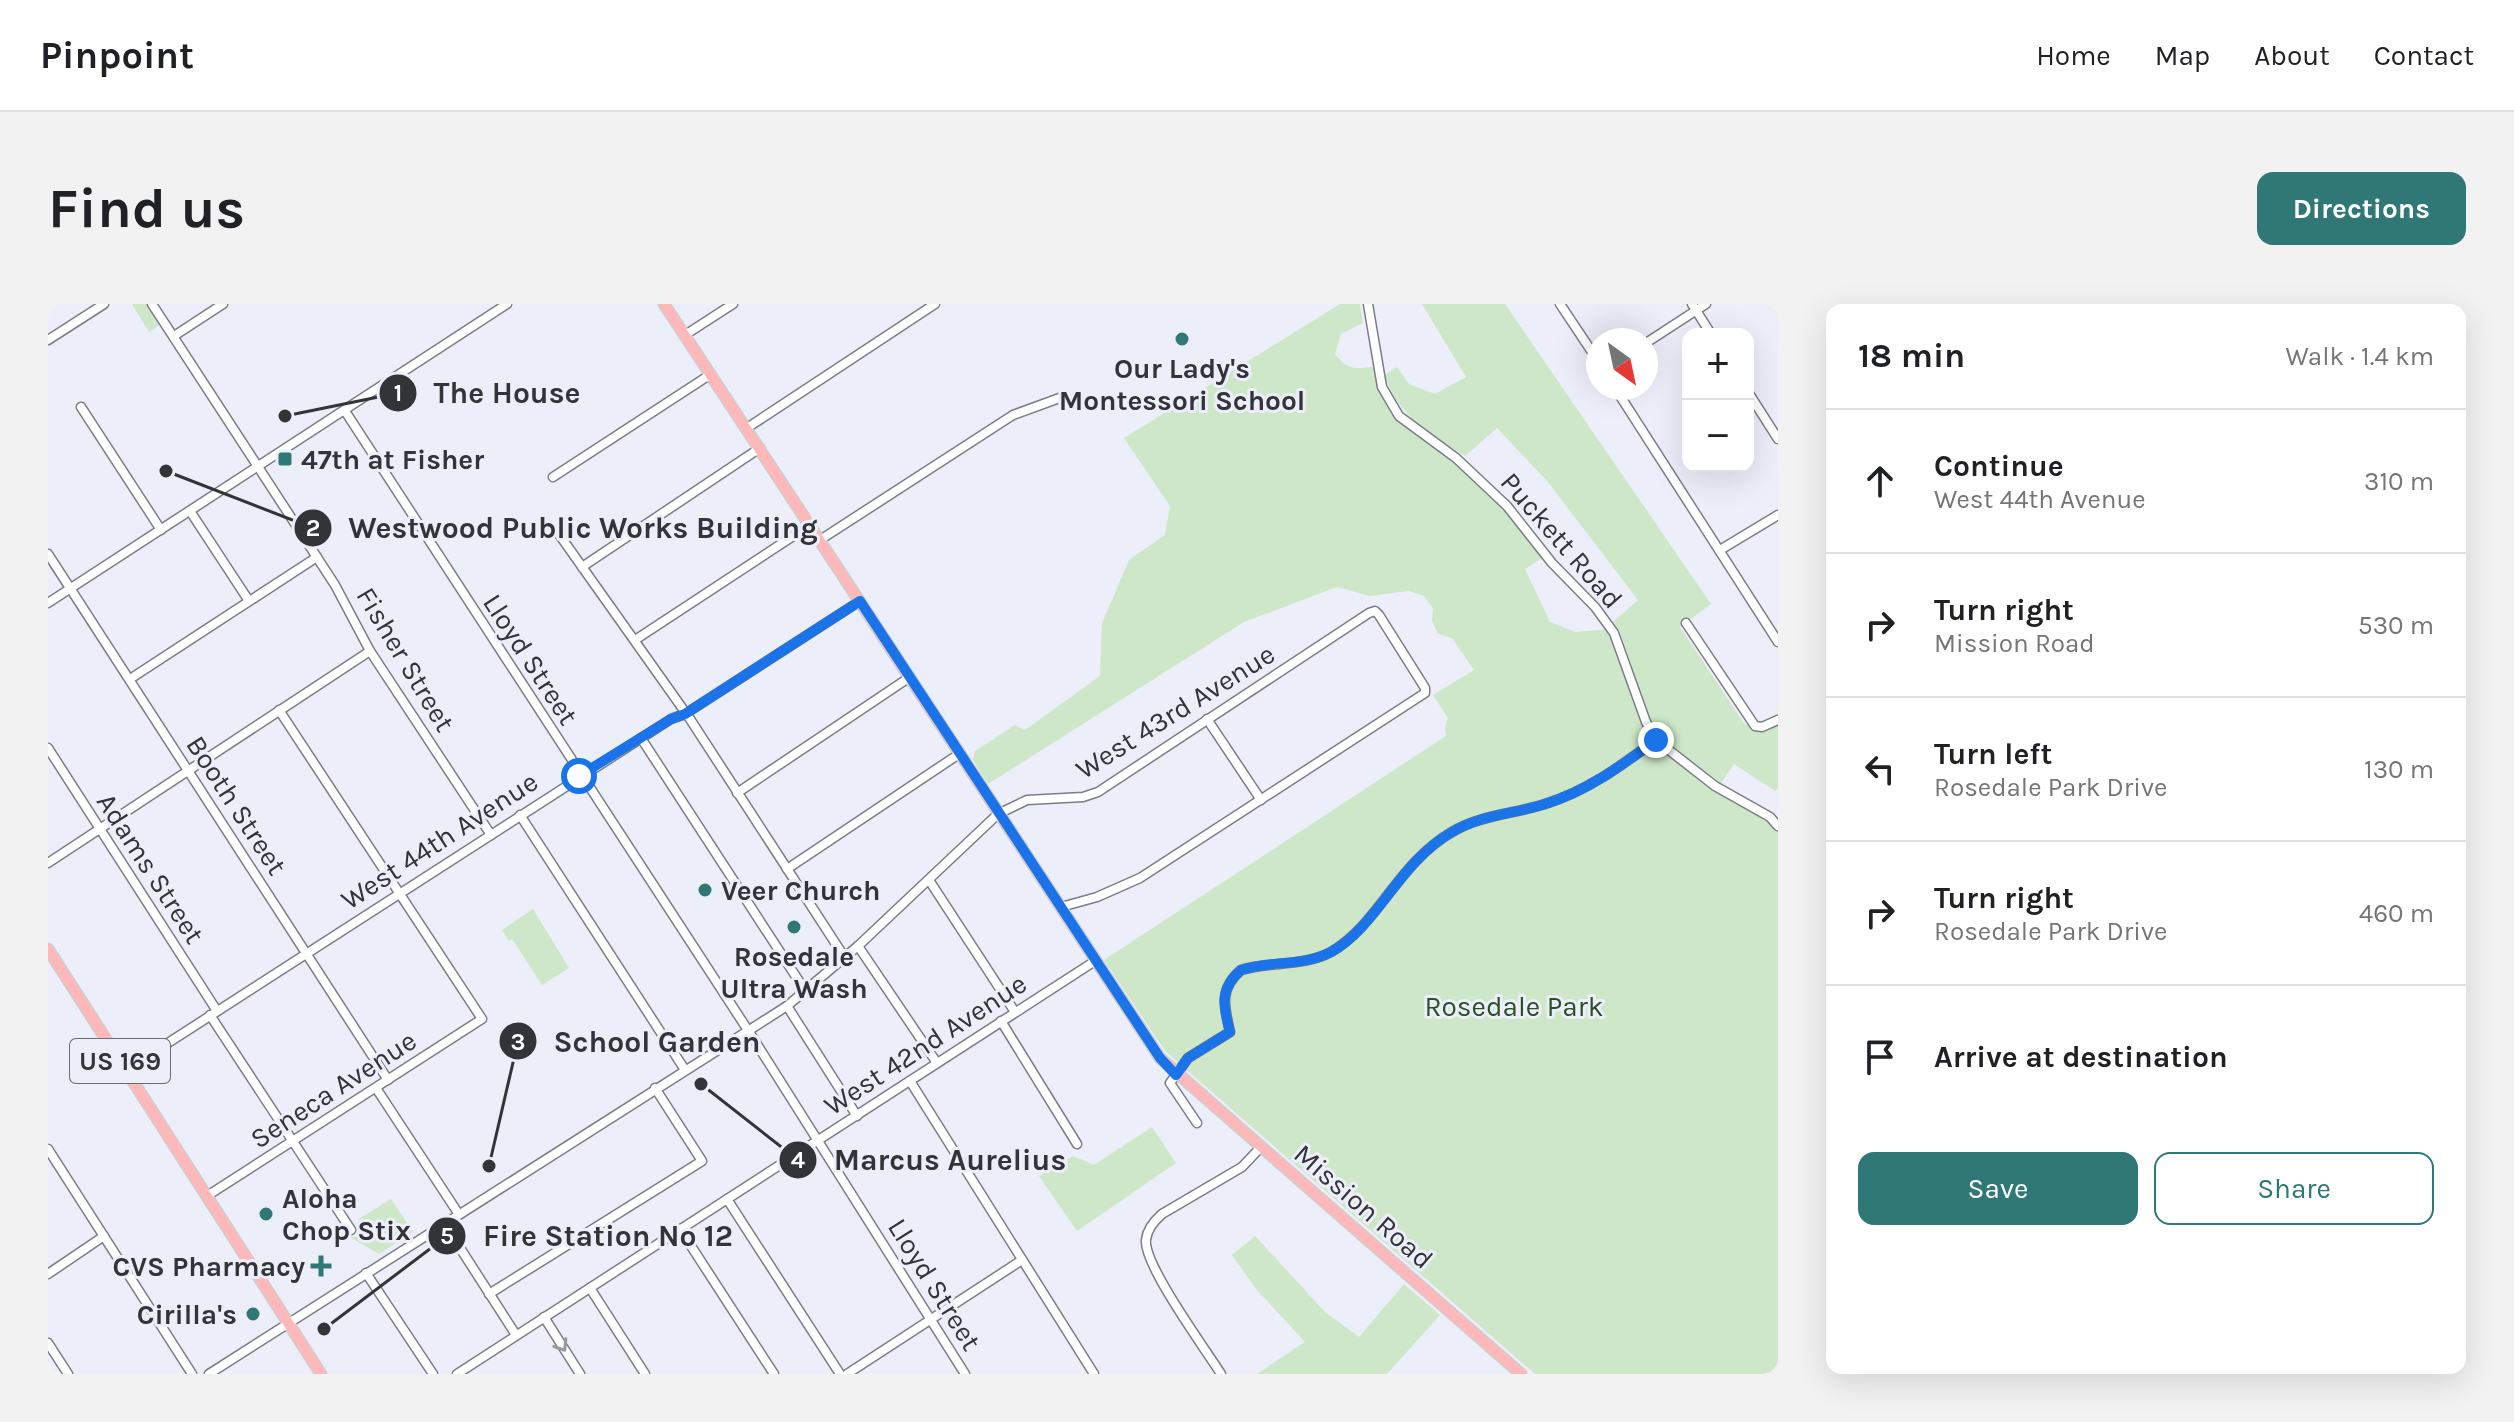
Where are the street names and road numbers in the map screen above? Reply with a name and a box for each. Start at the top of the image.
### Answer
street label: Puckett Road [1494,466,1630,615]
street label: Fisher Street [350,581,462,737]
street label: Lloyd Street [476,588,585,731]
street label: West 43rd Avenue [1070,637,1281,786]
street label: Booth Street [179,730,294,881]
street label: West 44th Avenue [335,765,544,916]
street label: Adams Street [90,787,211,950]
street label: West 42nd Avenue [818,967,1033,1122]
street label: Seneca Avenue [244,1024,422,1155]
road number: US 169 [70,1039,170,1083]
street label: Mission Road [1288,1137,1440,1276]
street label: Lloyd Street [881,1212,988,1356]

